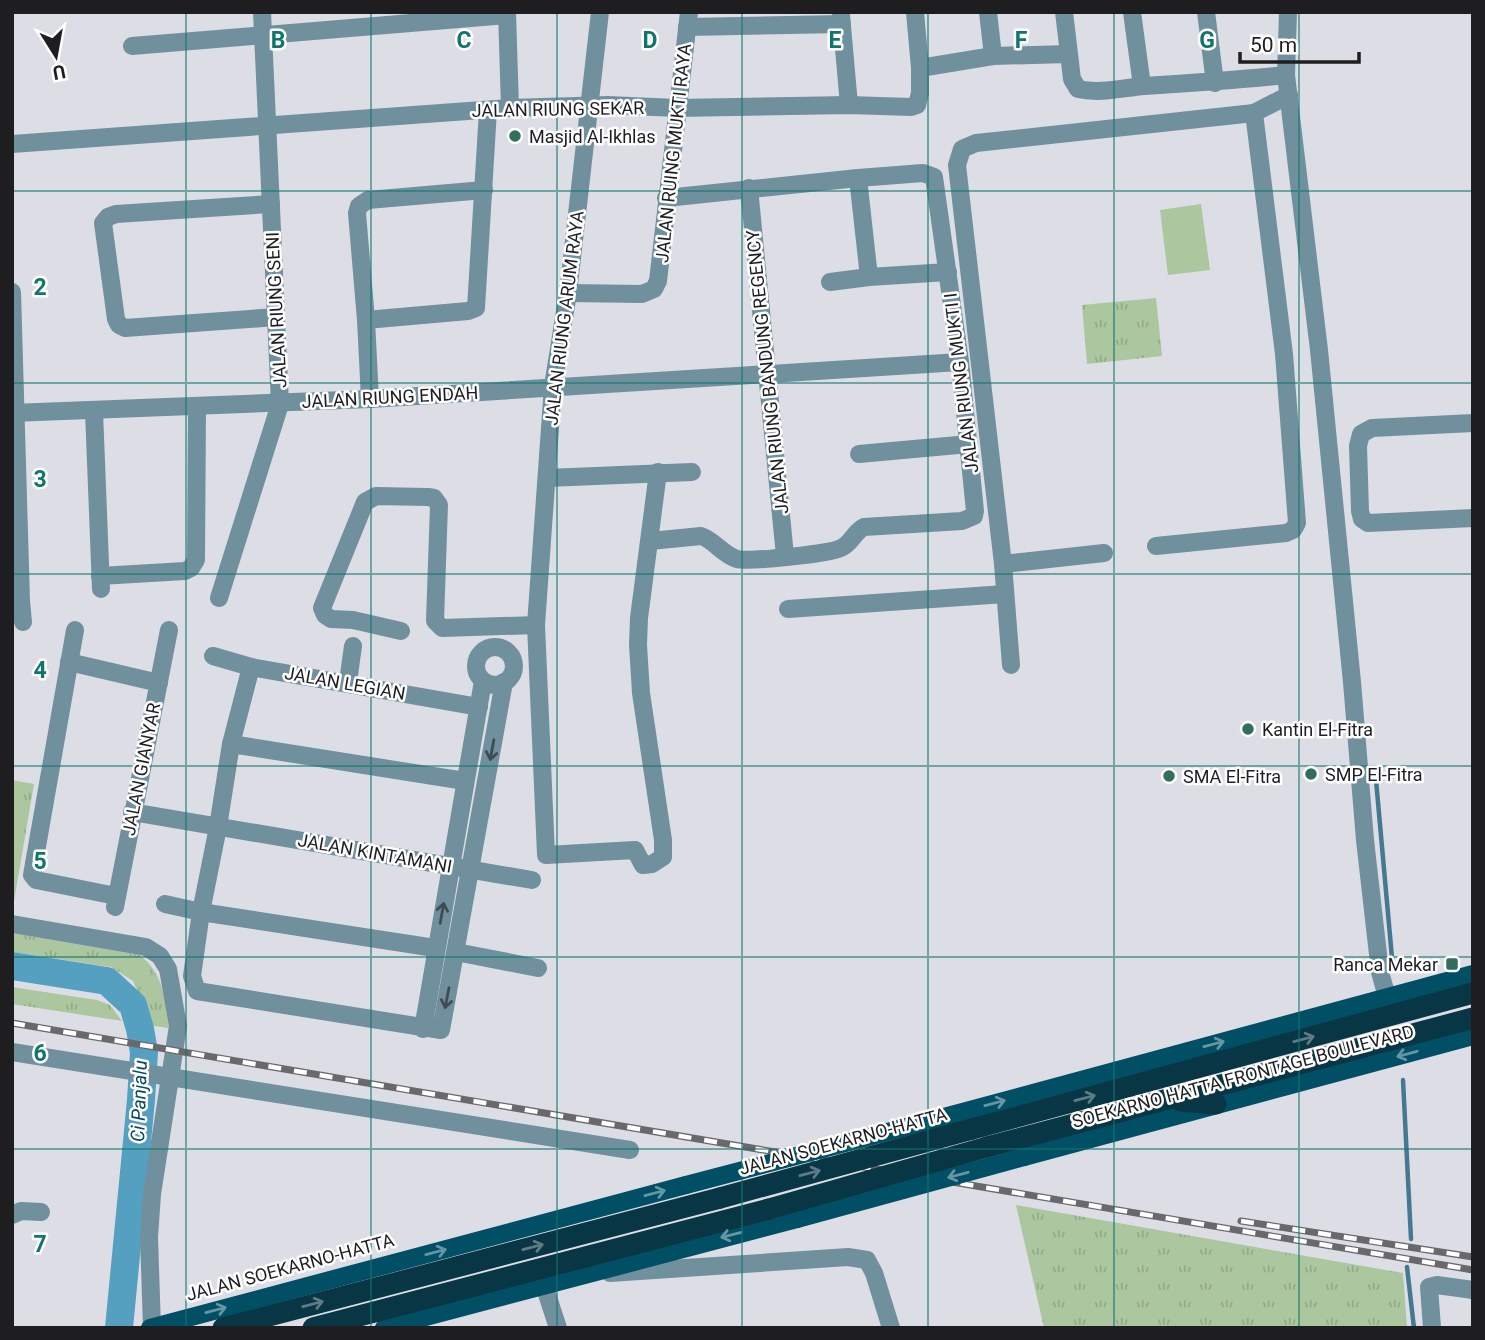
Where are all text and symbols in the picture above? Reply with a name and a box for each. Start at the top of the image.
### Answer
north arrow [21,21,91,91]
scale bar [1240,21,1359,65]
text: B [271,27,285,54]
text: C [456,27,472,54]
text: D [643,27,657,54]
text: E [829,27,842,54]
text: F [1015,27,1028,54]
text: G [1199,27,1215,54]
text: 50 m [1250,33,1297,57]
street label: JALAN RUING MUKTI RAYA [651,42,695,264]
text: U [51,60,67,85]
street label: JALAN RIUNG SEKAR [471,97,645,121]
place label: Masjid Al-Ikhlas [529,126,656,147]
marker: Masjid Al-Ikhlas [507,128,523,144]
street label: JALAN RIUNG ARUM RAYA [540,209,588,426]
street label: JALAN RIUNG BANDUNG REGENCY [742,229,792,515]
street label: JALAN RIUNG SENI [261,231,291,389]
text: 2 [33,274,47,301]
street label: JALAN RIUNG MUKTI I [940,292,982,474]
street label: JALAN RIUNG ENDAH [301,382,479,412]
text: 3 [33,466,47,493]
text: 4 [33,657,47,684]
street label: JALAN LEGIAN [283,662,407,704]
street label: JALAN GIANYAR [118,701,164,837]
place label: Kantin El-Fitra [1262,719,1373,740]
marker: Kantin El-Fitra [1240,721,1256,737]
one-way arrow [485,738,498,761]
place label: SMP El-Fitra [1325,764,1423,785]
place label: SMA El-Fitra [1183,766,1281,787]
marker: SMP El-Fitra [1303,766,1319,782]
marker: SMA El-Fitra [1161,768,1177,784]
street label: JALAN KINTAMANI [296,829,454,877]
text: 5 [33,848,47,875]
one-way arrow [436,902,449,925]
place label: Ranca Mekar [1333,954,1438,975]
marker: Ranca Mekar [1444,956,1460,972]
one-way arrow [440,986,453,1009]
street label: SOEKARNO HATTA FRONTAGE BOULEVARD [1070,1020,1416,1132]
one-way arrow [1293,1031,1315,1044]
one-way arrow [1202,1037,1225,1050]
text: 6 [33,1040,47,1067]
one-way arrow [1396,1048,1419,1061]
water label: Ci Panjalu [126,1060,152,1142]
one-way arrow [1073,1091,1096,1104]
one-way arrow [983,1096,1005,1109]
street label: JALAN SOEKARNO-HATTA [737,1103,949,1179]
one-way arrow [799,1166,821,1179]
one-way arrow [947,1169,970,1182]
one-way arrow [644,1186,666,1199]
street label: JALAN SOEKARNO-HATTA [184,1229,396,1305]
one-way arrow [720,1230,742,1243]
text: 7 [33,1231,47,1258]
one-way arrow [521,1240,544,1253]
one-way arrow [424,1245,446,1258]
one-way arrow [301,1297,324,1310]
one-way arrow [204,1303,226,1316]

